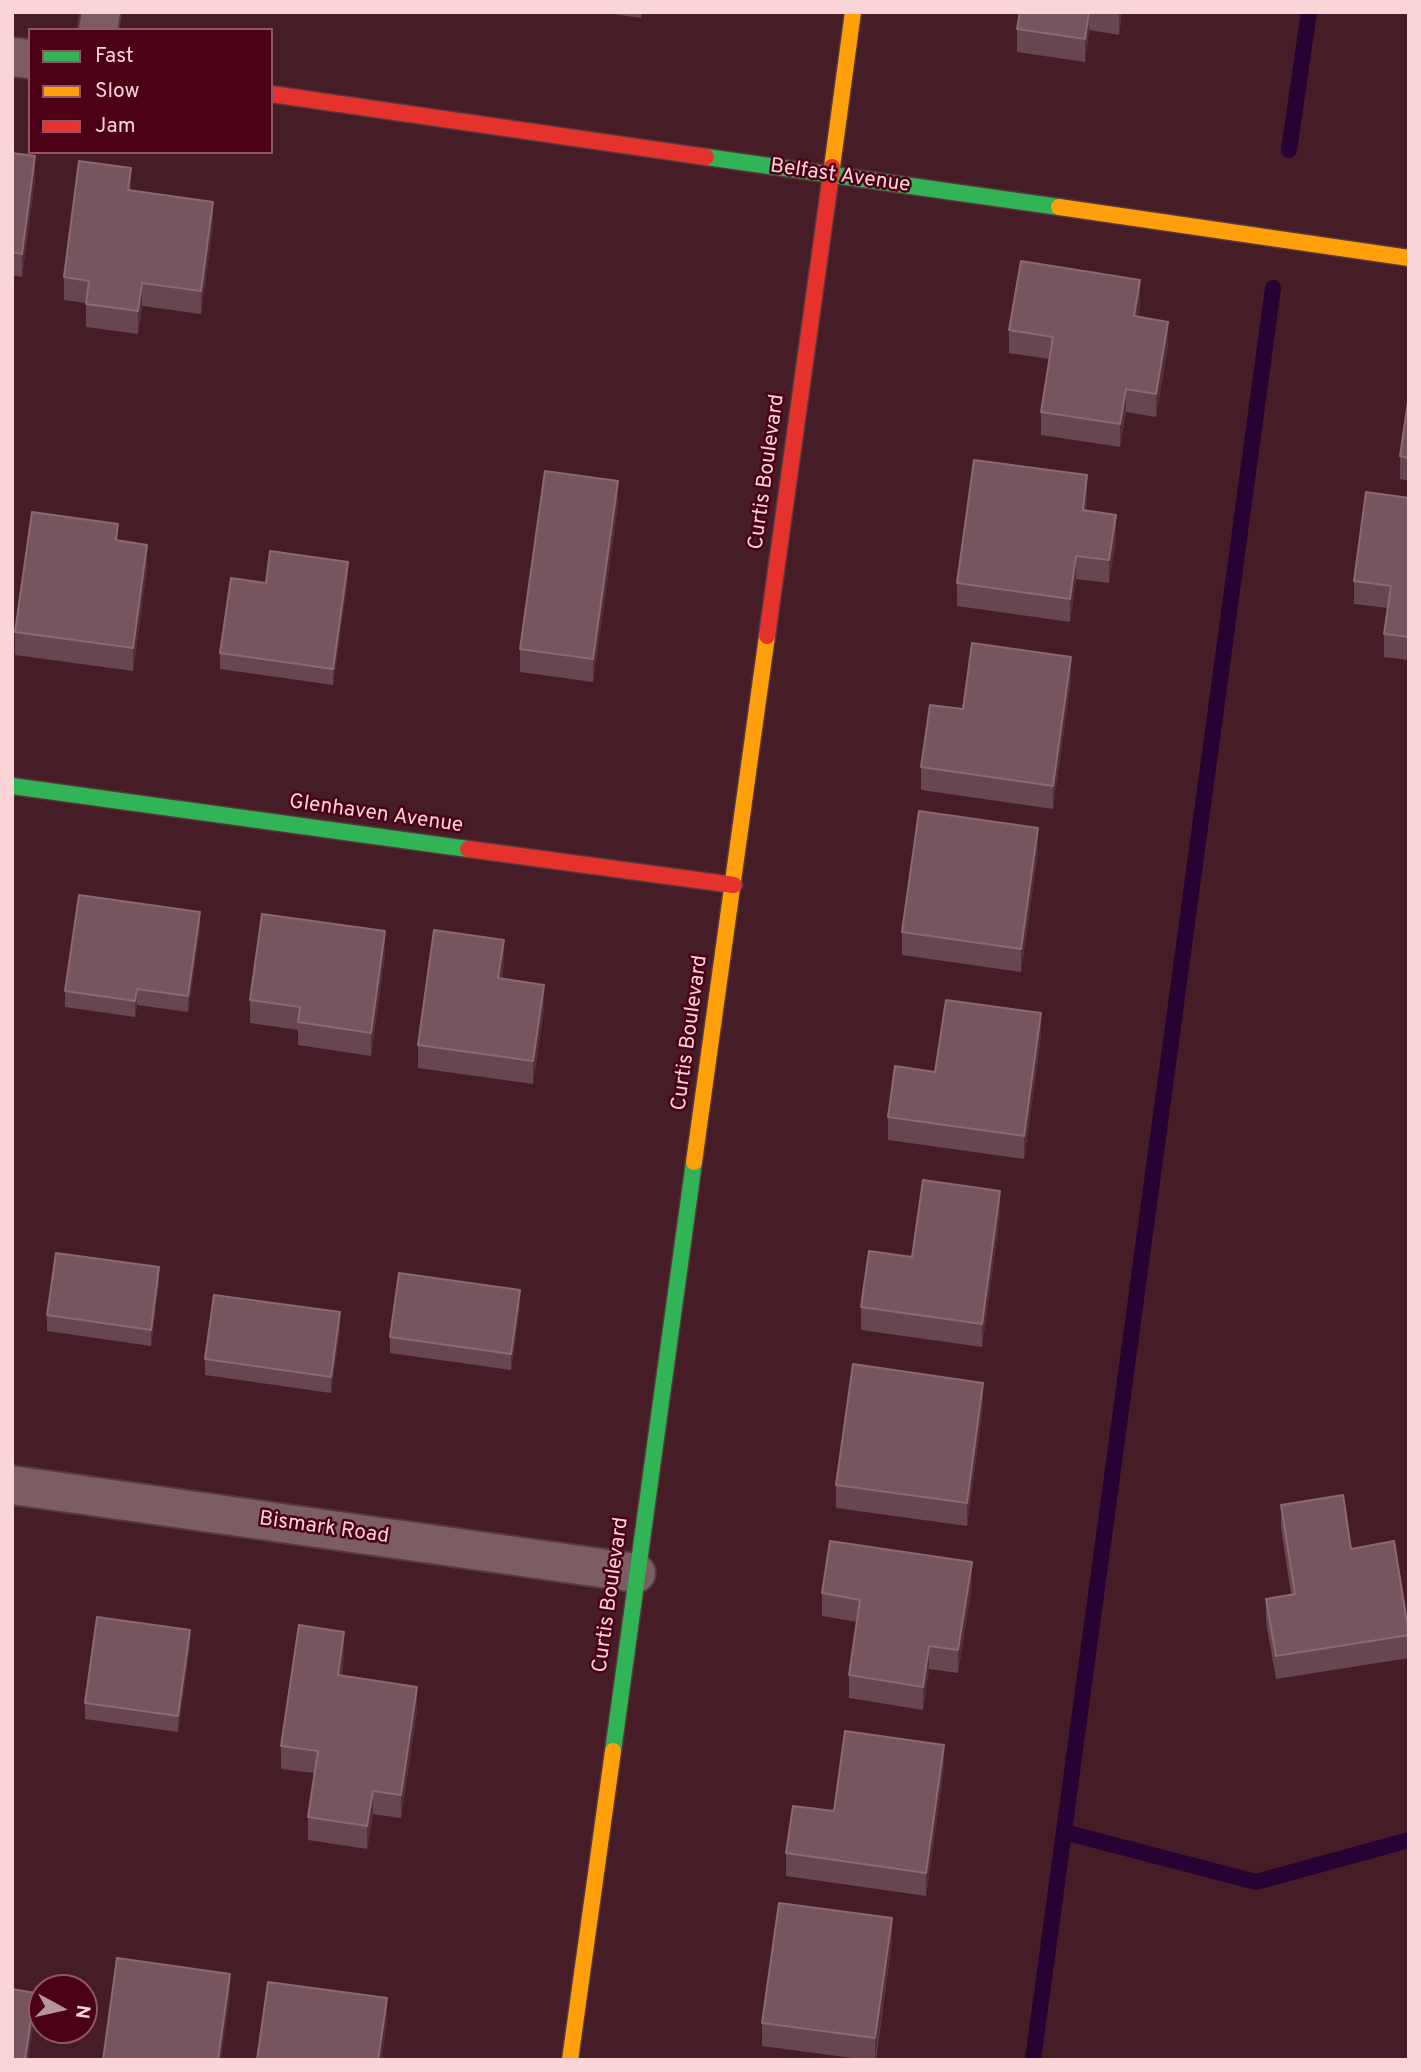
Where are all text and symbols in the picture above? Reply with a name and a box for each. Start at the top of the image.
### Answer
legend [28,28,273,154]
text: Fast [95,43,134,70]
text: Slow [95,78,140,105]
text: Jam [95,113,136,140]
street label: Belfast Avenue [768,155,912,199]
street label: Curtis Boulevard [745,393,791,551]
street label: Glenhaven Avenue [287,790,465,840]
street label: Curtis Boulevard [668,954,714,1112]
street label: Bismark Road [257,1507,391,1551]
street label: Curtis Boulevard [589,1516,635,1674]
north arrow [28,1974,98,2044]
text: N [69,2003,95,2020]

